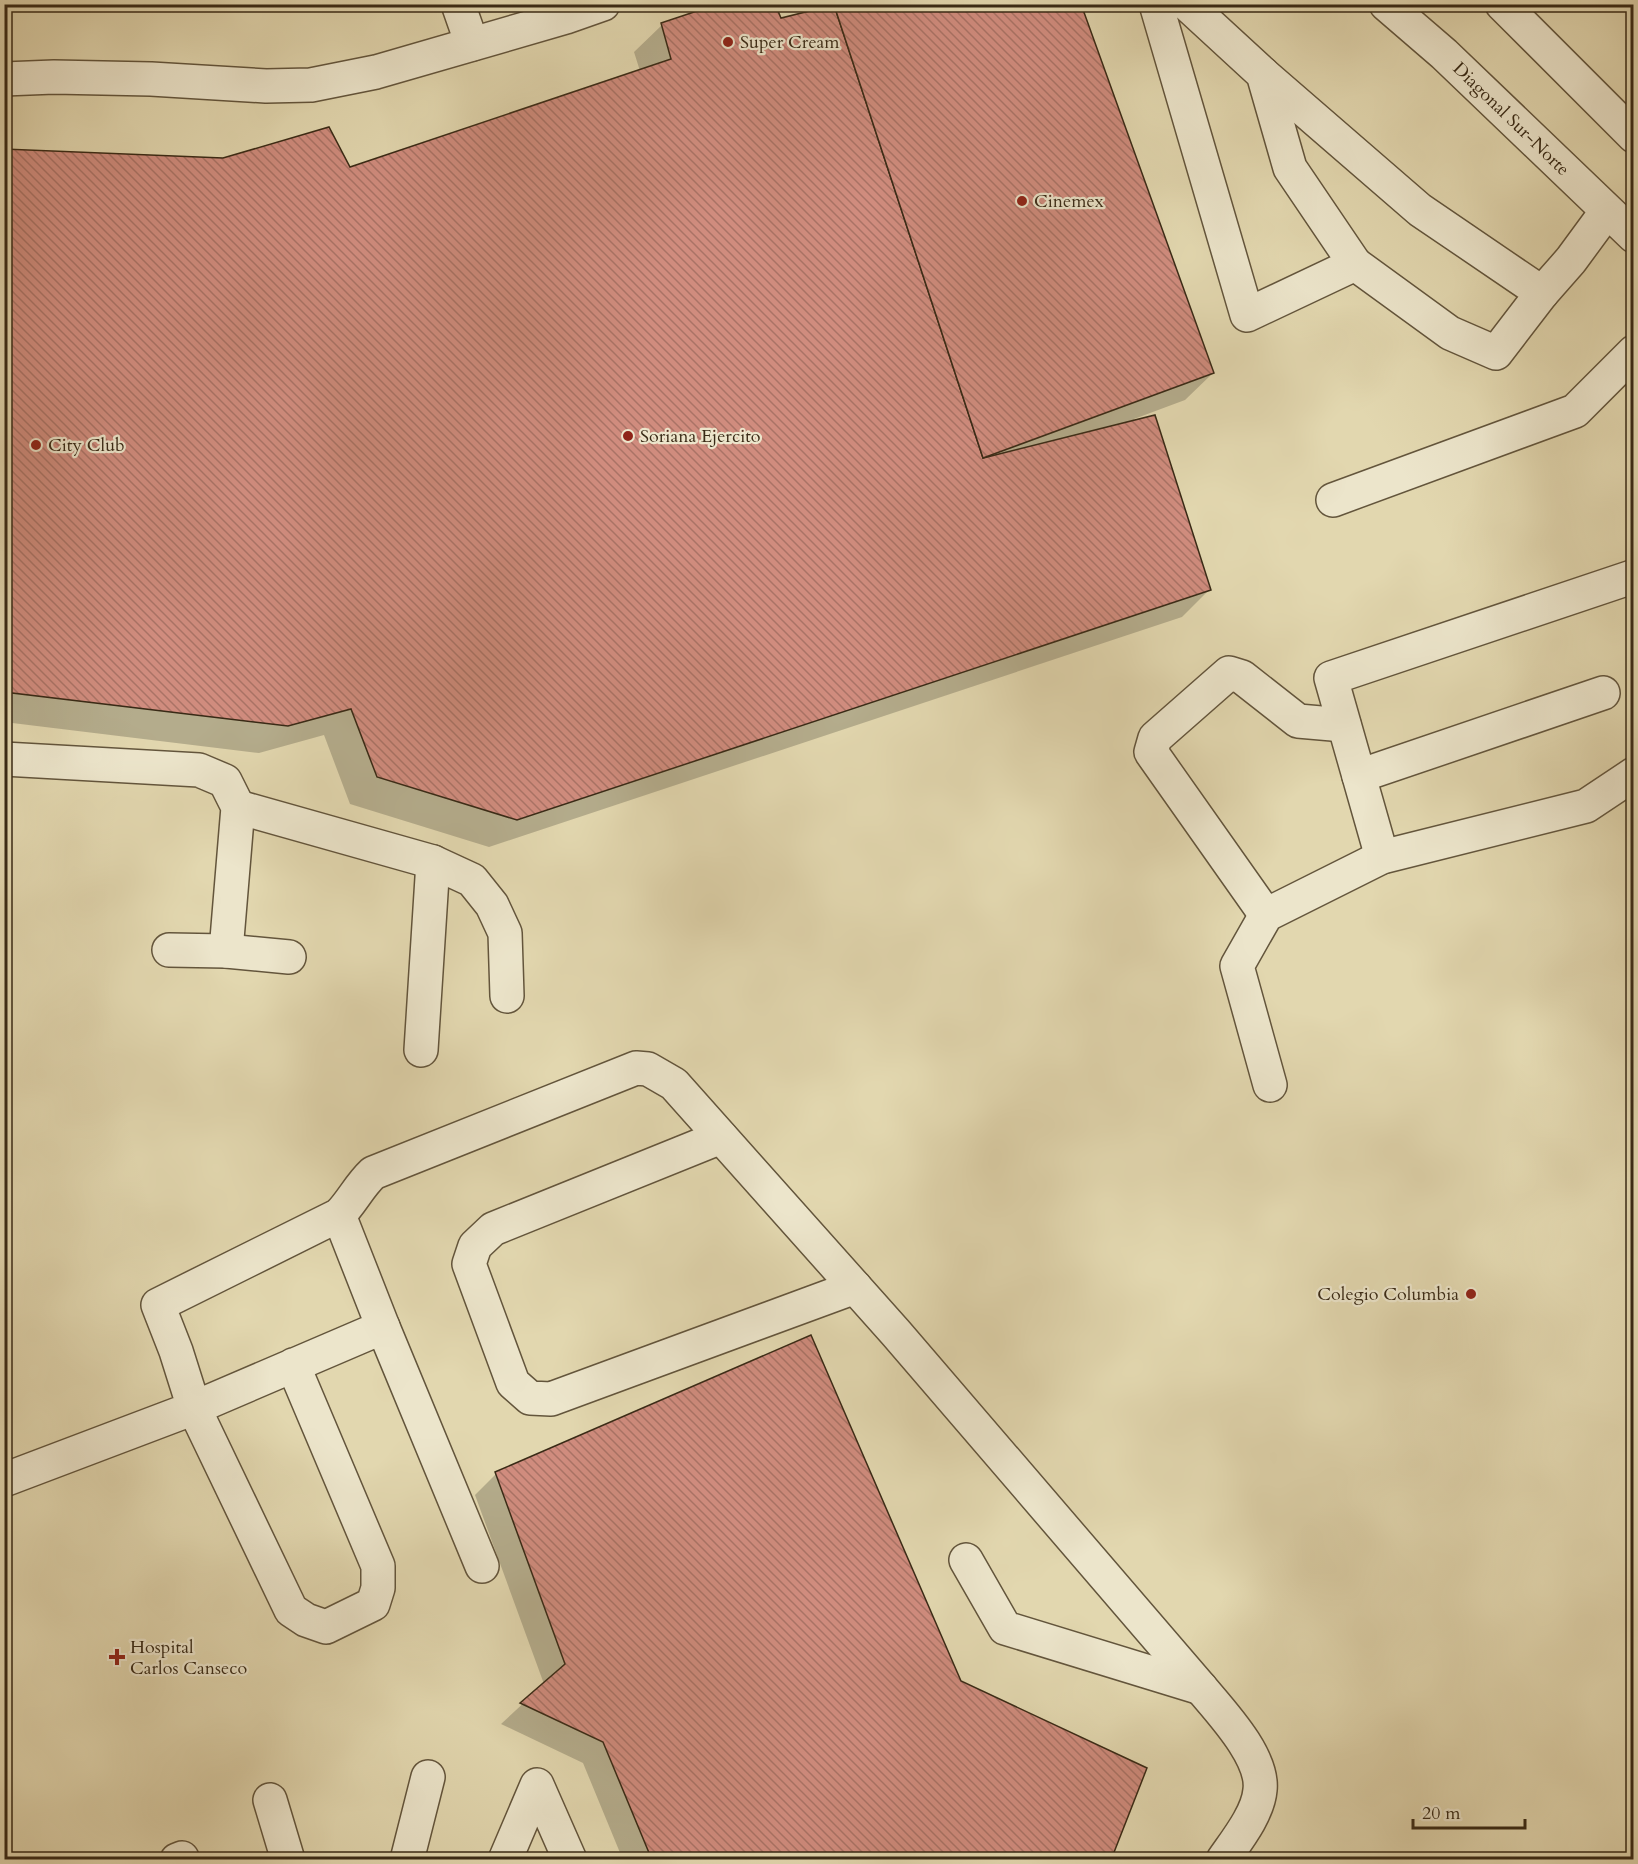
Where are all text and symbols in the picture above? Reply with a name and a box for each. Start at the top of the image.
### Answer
place label: Super Cream [740,30,840,55]
marker: Super Cream [721,35,735,49]
street label: Diagonal Sur-Norte [1447,57,1575,181]
place label: Cinemex [1034,189,1104,214]
marker: Cinemex [1015,194,1029,208]
place label: Soriana Ejercito [640,424,761,449]
marker: Soriana Ejercito [621,429,635,443]
place label: City Club [48,433,125,458]
marker: City Club [29,438,43,452]
place label: Colegio Columbia [1317,1282,1459,1307]
marker: Colegio Columbia [1464,1287,1478,1301]
place label: Hospital Carlos Canseco [130,1635,247,1681]
marker: Hospital Carlos Canseco [108,1648,126,1666]
scale bar [1413,1792,1526,1830]
text: 20 m [1422,1801,1461,1826]

